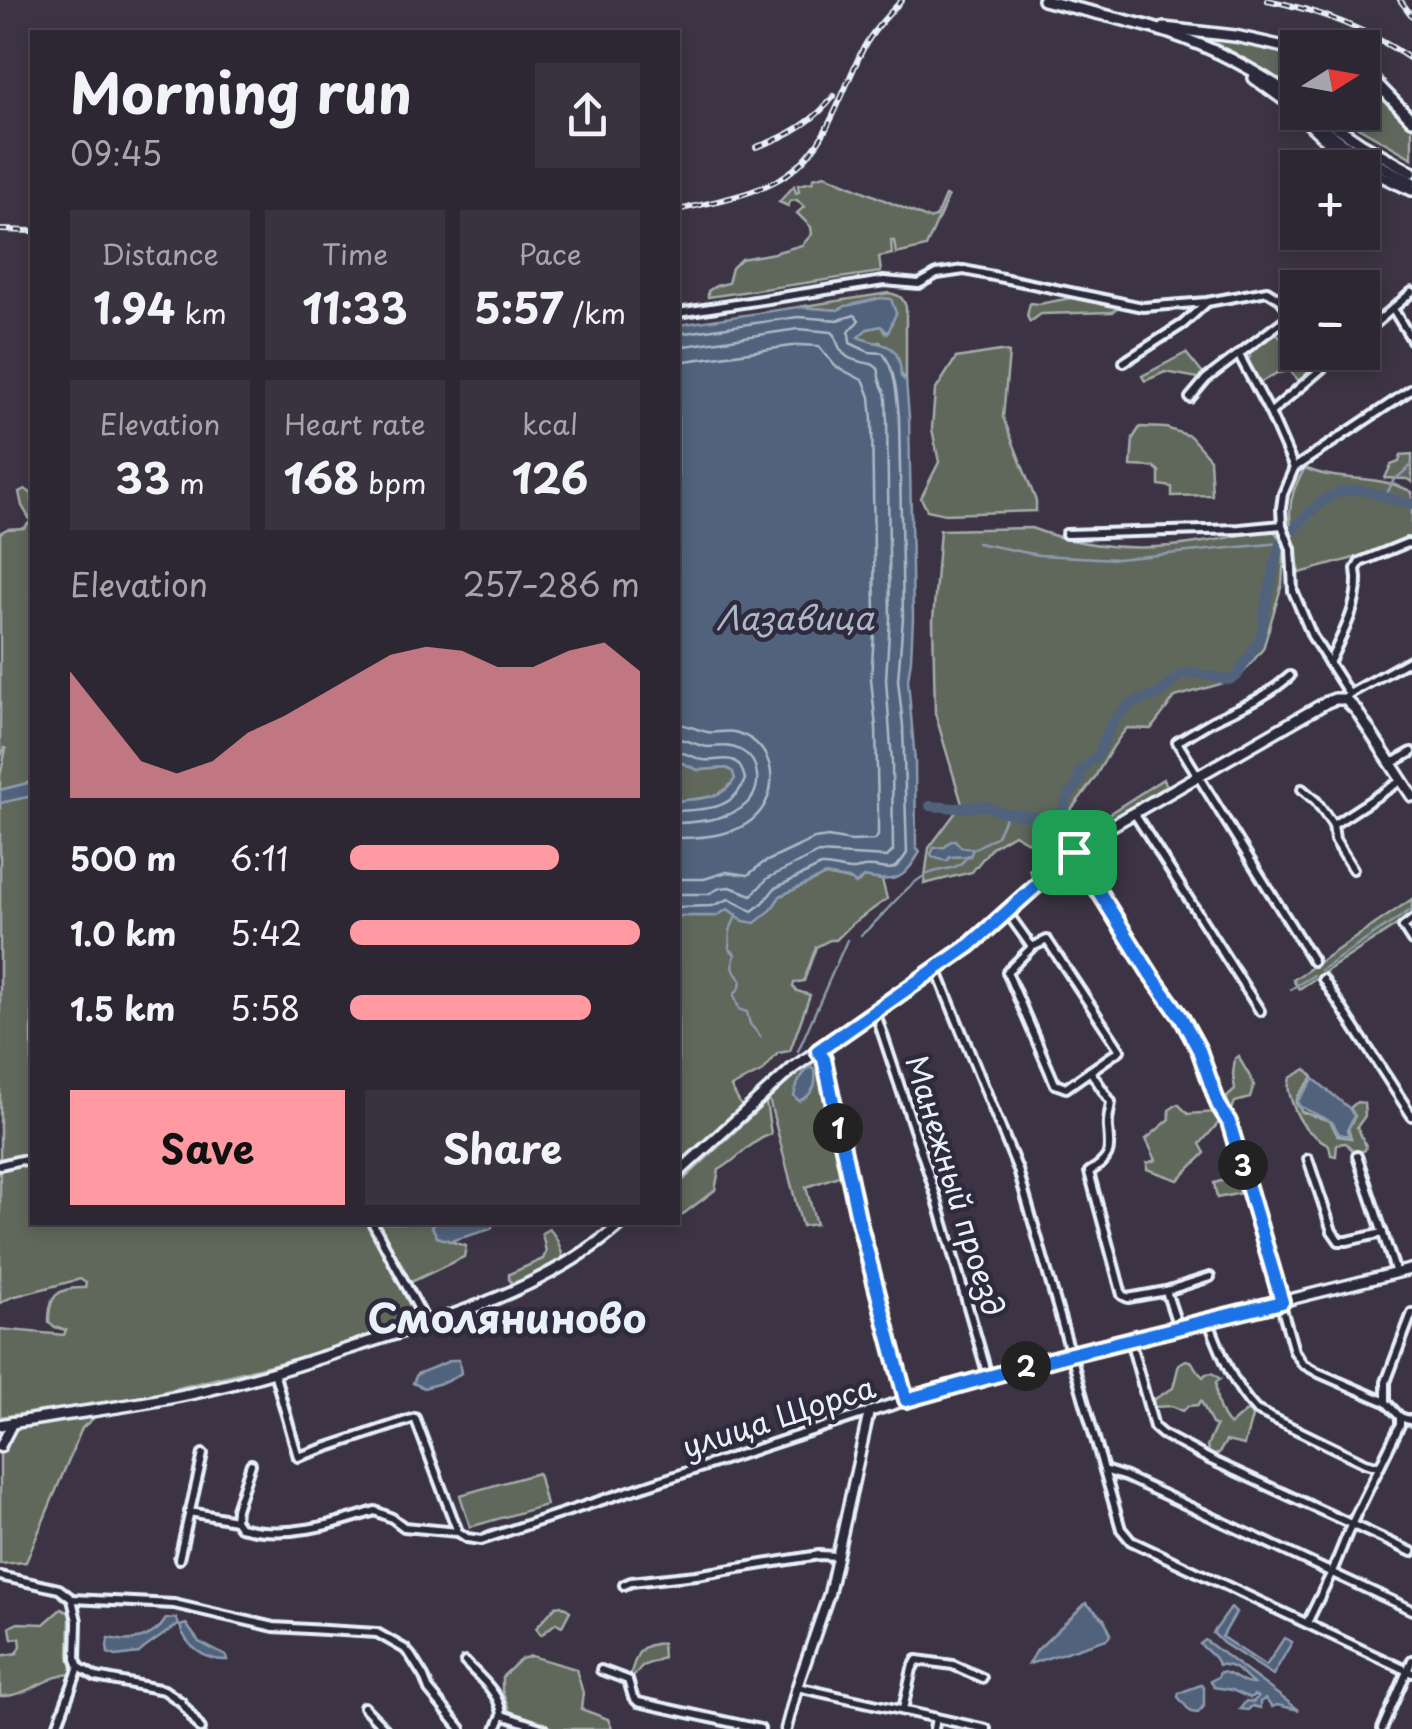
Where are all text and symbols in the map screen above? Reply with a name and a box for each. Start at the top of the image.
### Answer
north arrow [1280,30,1380,130]
map controls [1280,30,1380,370]
text: Morning run [70,50,412,133]
button: share [535,63,640,168]
text: 09:45 [70,129,162,177]
button: + [1280,150,1380,250]
text: Distance [101,232,219,275]
text: Time [322,232,388,275]
text: Pace [518,232,582,275]
button: − [1280,270,1380,370]
text: 1.94 [93,275,175,338]
text: 11:33 [302,275,408,338]
text: 5:57 [474,275,563,338]
text: km [175,291,227,334]
text: /km [563,291,626,334]
text: Elevation [100,402,220,445]
text: Heart rate [284,402,426,445]
text: kcal [522,402,578,445]
text: 33 [115,445,170,508]
text: 168 [283,445,359,508]
text: 126 [512,445,588,508]
text: m [170,461,205,504]
text: bpm [359,461,427,504]
text: Elevation [70,560,208,608]
text: 257–286 m [463,560,640,608]
water label: Лазавица [716,593,875,641]
pin [1032,810,1117,895]
icon: arrive [1047,825,1102,880]
text: 500 m [70,834,176,882]
text: 6:11 [230,834,288,882]
text: 1.0 km [70,909,176,957]
text: 5:42 [230,909,302,957]
text: 1.5 km [70,984,175,1032]
text: 5:58 [230,984,300,1032]
street label: Манежный проезд [895,1049,1017,1321]
button: Save [70,1090,345,1205]
button: Share [365,1090,640,1205]
pin: 1 [813,1103,863,1153]
text: 1 [831,1106,845,1149]
pin: 3 [1218,1140,1268,1190]
text: 3 [1234,1143,1252,1186]
district label: Смоляниново [368,1286,646,1347]
pin: 2 [1001,1341,1051,1391]
text: 2 [1016,1344,1036,1387]
street label: улица Щорса [676,1363,881,1468]

